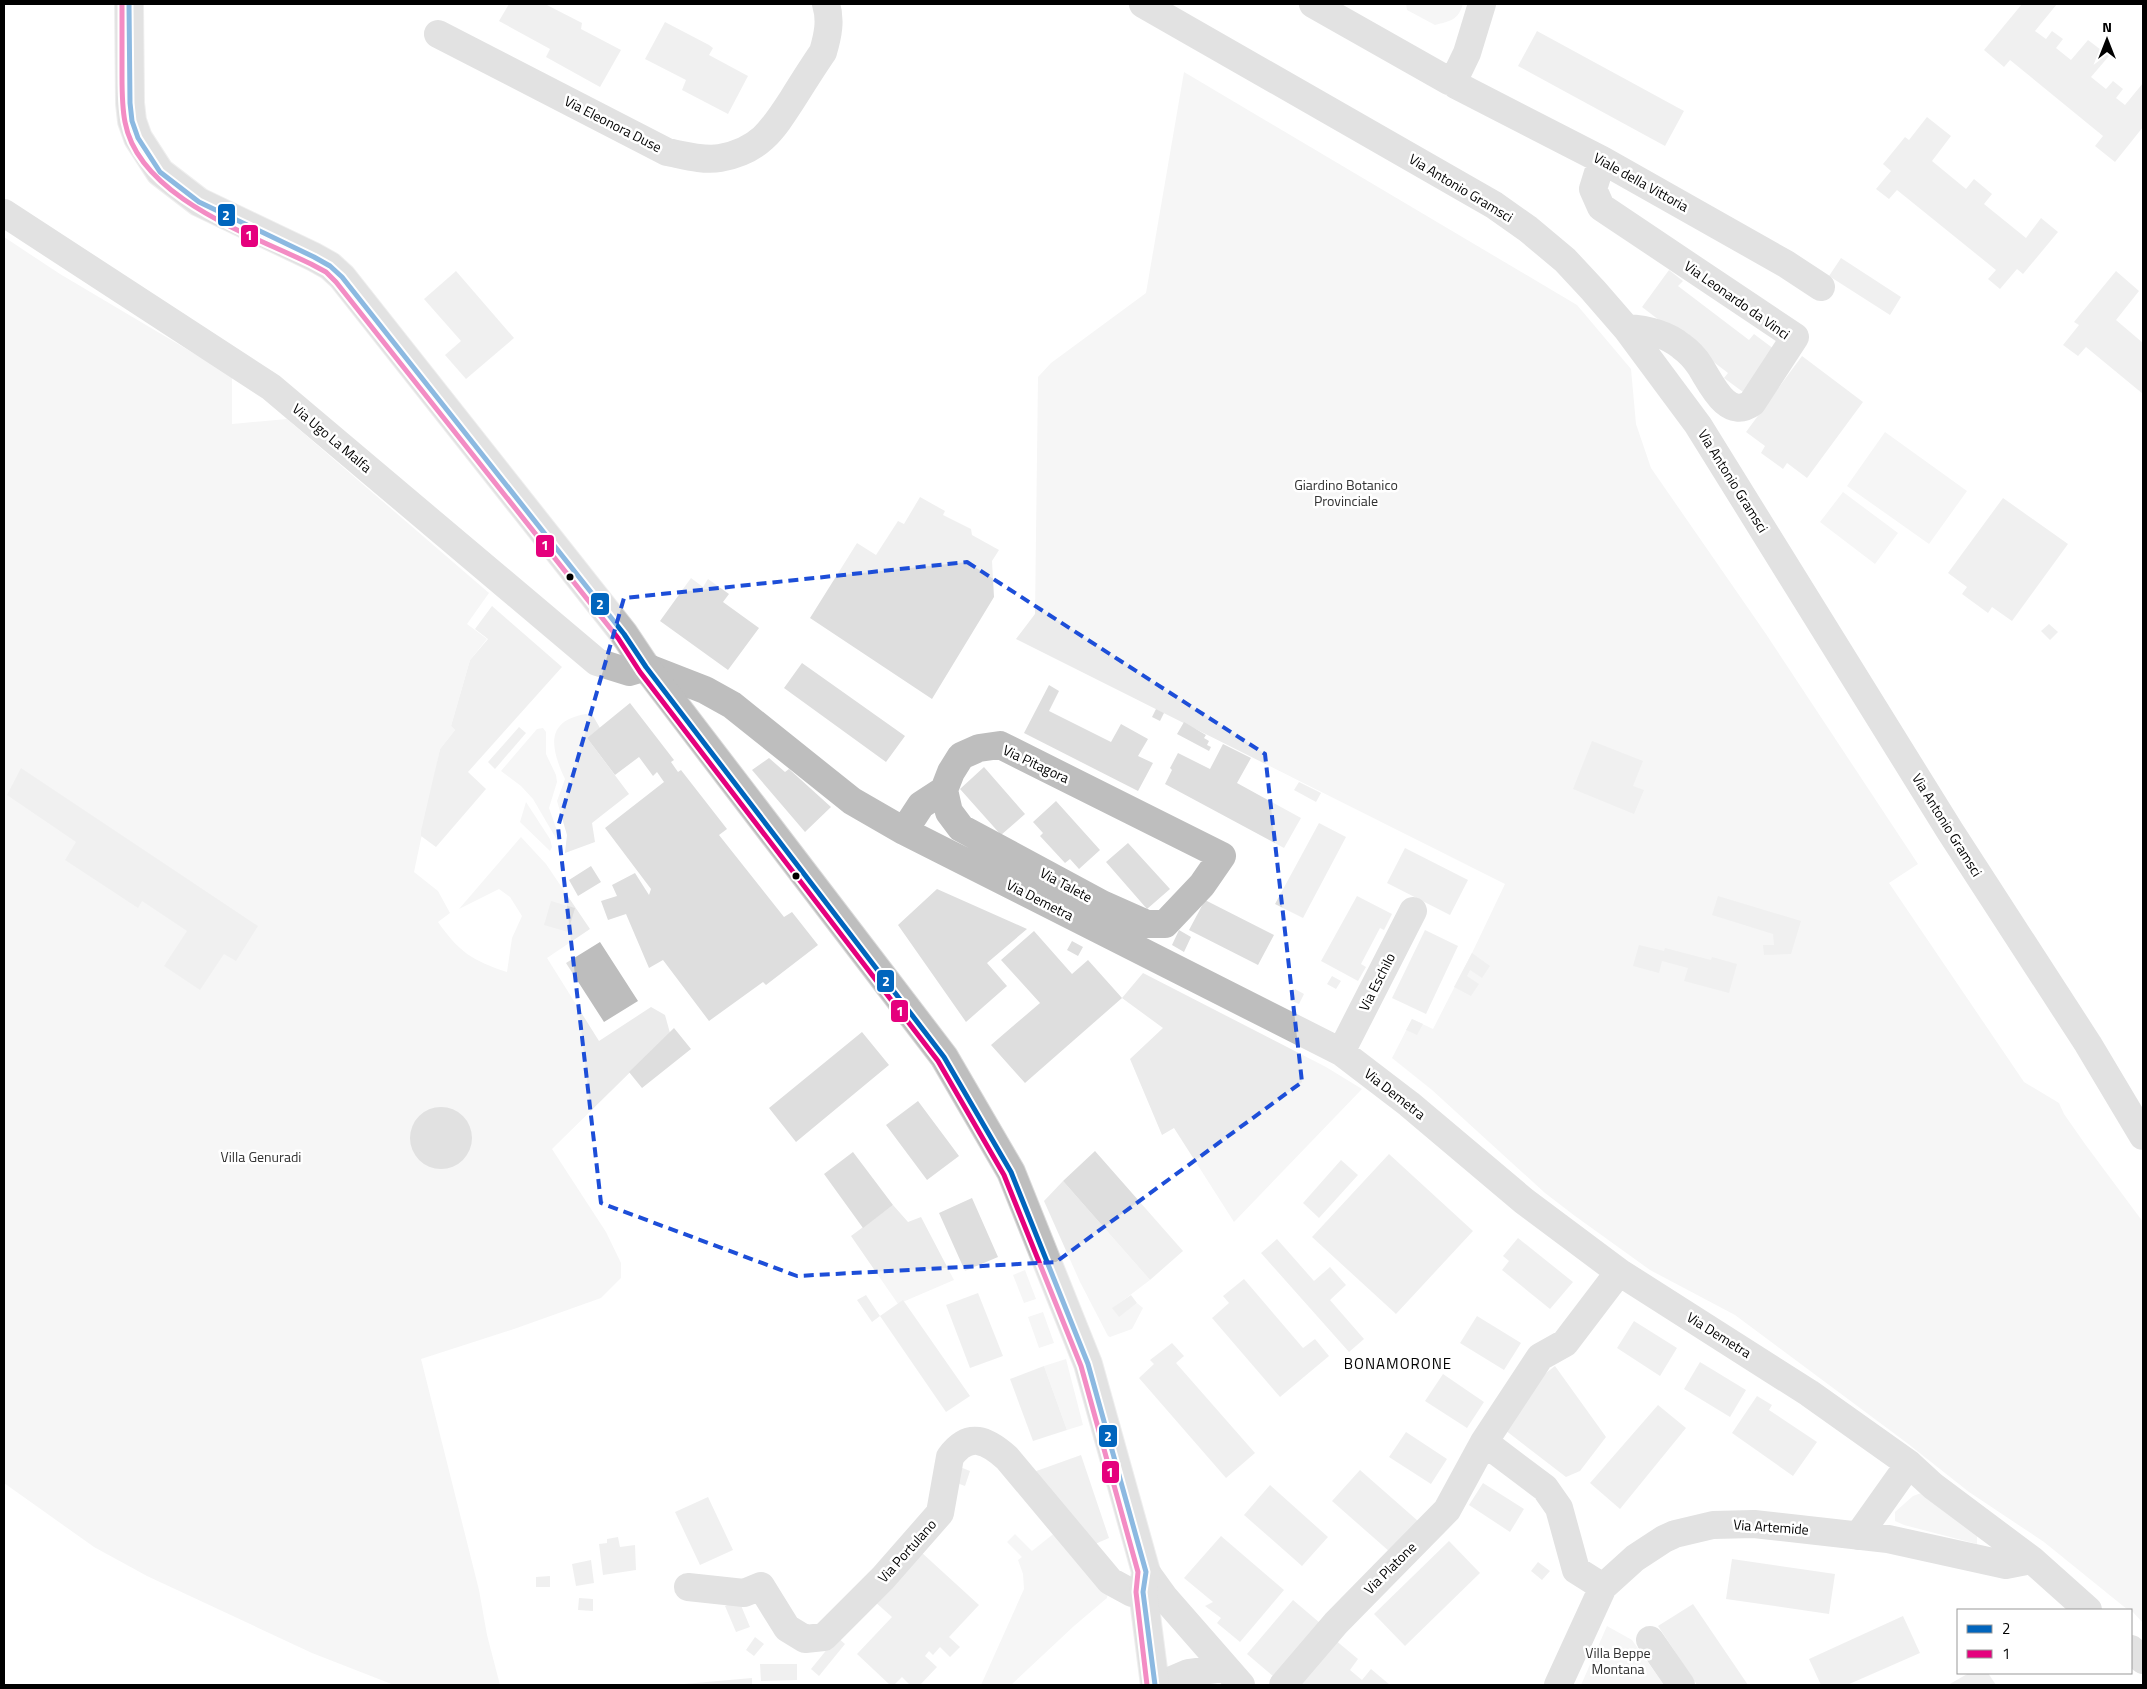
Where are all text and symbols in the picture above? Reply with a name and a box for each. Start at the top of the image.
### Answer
north arrow [2082,15,2132,65]
text: N [2102,16,2112,37]
street label: Via Eleonora Duse [561,90,666,157]
street label: Viale della Vittoria [1590,147,1693,216]
street label: Via Antonio Gramsci [1405,148,1517,227]
line badge: 2 [217,203,236,227]
text: 2 [222,204,230,225]
line badge: 1 [240,224,259,248]
text: 1 [245,224,253,245]
street label: Via Leonardo da Vinci [1680,255,1794,344]
street label: Via Ugo La Malfa [288,398,377,477]
street label: Via Antonio Gramsci [1693,425,1774,536]
park label: Giardino Botanico Provinciale [1294,474,1398,511]
line badge: 1 [535,534,555,558]
text: 1 [541,534,549,555]
unlabelled marker [565,572,575,582]
line badge: 2 [590,592,610,616]
text: 2 [596,593,604,614]
street label: Via Pitagora [1000,739,1073,788]
street label: Via Antonio Gramsci [1907,769,1988,880]
street label: Via Talete [1036,862,1096,907]
unlabelled marker [791,871,801,881]
street label: Via Demetra [1003,874,1077,925]
street label: Via Eschilo [1353,949,1400,1015]
line badge: 2 [876,969,895,993]
text: 2 [882,970,890,991]
line badge: 1 [890,999,909,1023]
text: 1 [896,1000,904,1021]
street label: Via Demetra [1360,1063,1431,1124]
park label: Villa Genuradi [221,1146,301,1167]
street label: Via Demetra [1683,1306,1756,1363]
district label: BONAMORONE [1344,1352,1452,1375]
line badge: 2 [1098,1424,1118,1448]
text: 2 [1104,1425,1112,1446]
line badge: 1 [1101,1460,1120,1484]
text: 1 [1106,1461,1114,1482]
street label: Via Artemide [1733,1513,1810,1540]
street label: Via Portulano [872,1514,941,1587]
street label: Via Platone [1359,1537,1421,1599]
legend [1957,1609,2132,1674]
text: 2 [2002,1617,2010,1640]
park label: Villa Beppe Montana [1585,1642,1651,1679]
text: 1 [2002,1642,2010,1665]

